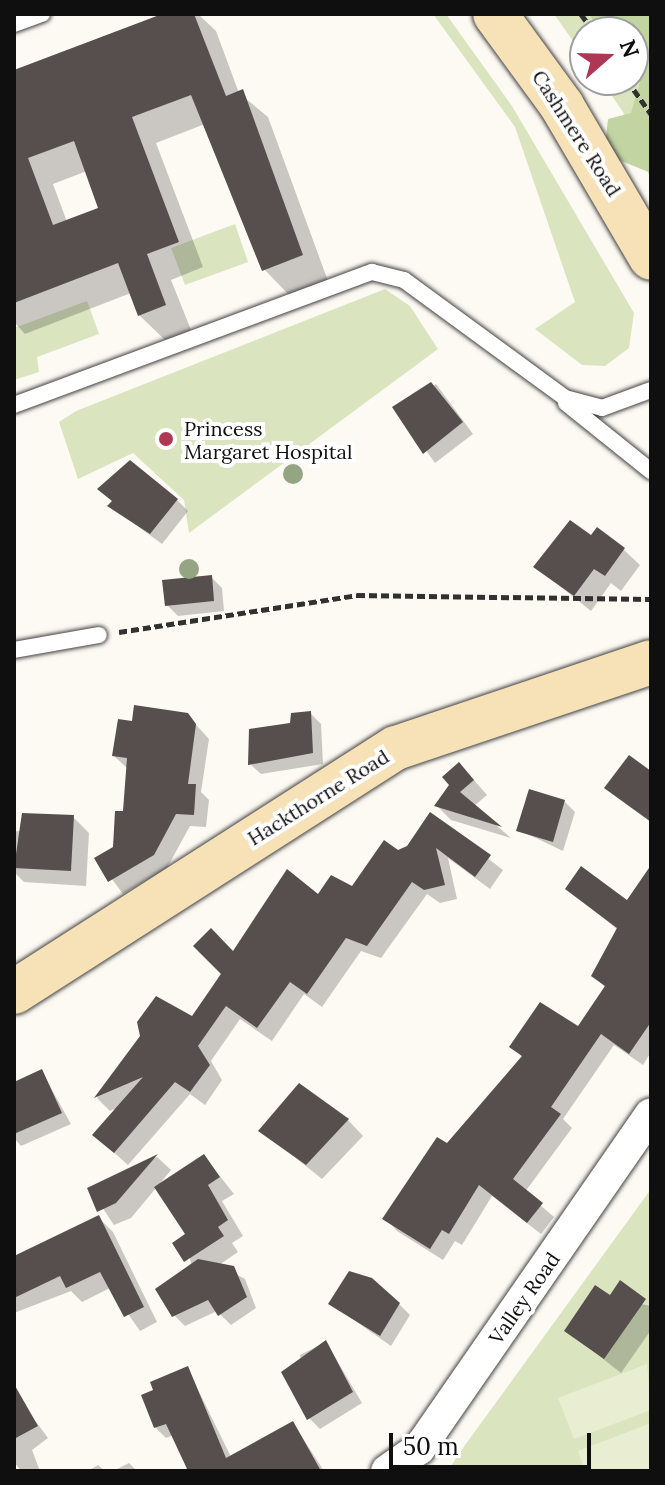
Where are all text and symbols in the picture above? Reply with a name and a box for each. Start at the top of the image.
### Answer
north arrow [569,16,649,96]
text: N [614,36,646,61]
street label: Cashmere Road [527,66,627,200]
place label: Princess Margaret Hospital [184,416,352,463]
marker: Princess Margaret Hospital [155,428,177,450]
street label: Hackthorne Road [243,744,393,850]
street label: Valley Road [484,1247,564,1349]
scale bar [393,1417,595,1467]
text: 50 m [403,1431,459,1462]

